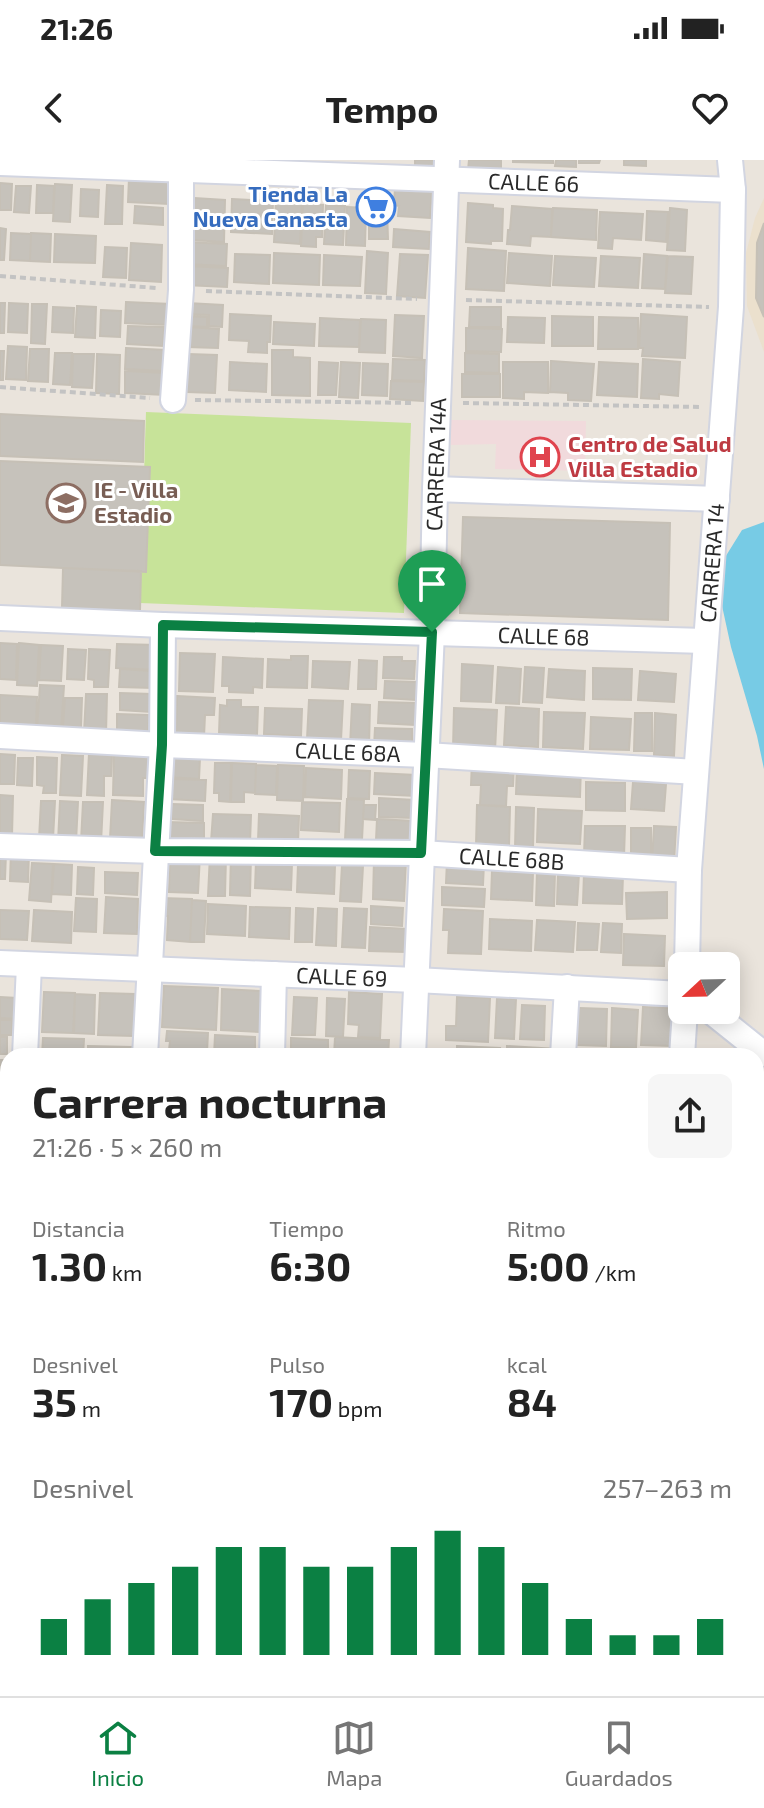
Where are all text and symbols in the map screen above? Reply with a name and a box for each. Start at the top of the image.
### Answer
text: 21:26 [40,10,113,46]
icon: back [32,86,76,130]
icon: heart [688,86,732,130]
text: Tempo [326,87,438,130]
street label: CALLE 66 [488,167,580,196]
place label: Tienda La Nueva Canasta [193,180,348,231]
supermarket icon: Tienda La Nueva Canasta [355,186,397,228]
street label: CARRERA 14A [420,397,450,531]
place label: Centro de Salud Villa Estadio [568,430,732,481]
hospital icon: Centro de Salud Villa Estadio [519,436,561,478]
place label: IE - Villa Estadio [94,476,178,527]
school or university icon: IE - Villa Estadio [45,482,87,524]
street label: CARRERA 14 [693,502,728,623]
pin [398,550,466,632]
icon: arrive [410,562,454,606]
street label: CALLE 68 [497,621,590,650]
street label: CALLE 68A [294,736,401,766]
street label: CALLE 68B [458,841,565,874]
north arrow [668,952,740,1024]
map controls [668,952,740,1024]
street label: CALLE 69 [296,961,388,991]
text: Carrera nocturna [32,1074,387,1127]
button: share [648,1074,732,1158]
text: 21:26 · 5 × 260 m [32,1131,222,1162]
text: Distancia [32,1215,125,1241]
text: Tiempo [269,1215,344,1241]
text: Ritmo [507,1215,566,1241]
text: 1.30 [32,1241,107,1289]
text: 6:30 [269,1241,351,1289]
text: 5:00 [507,1241,590,1289]
text: km [107,1259,142,1285]
text: /km [590,1259,636,1285]
text: Desnivel [32,1351,118,1377]
text: Pulso [269,1351,325,1377]
text: kcal [507,1351,547,1377]
text: 35 [32,1377,77,1425]
text: 170 [269,1377,333,1425]
text: 84 [507,1377,557,1425]
text: m [77,1395,101,1421]
text: bpm [333,1395,382,1421]
text: Desnivel [32,1472,133,1503]
text: 257–263 m [603,1472,732,1503]
tab: Inicio [91,1716,144,1790]
tab: Mapa [326,1716,382,1790]
tab: Guardados [565,1716,673,1790]

